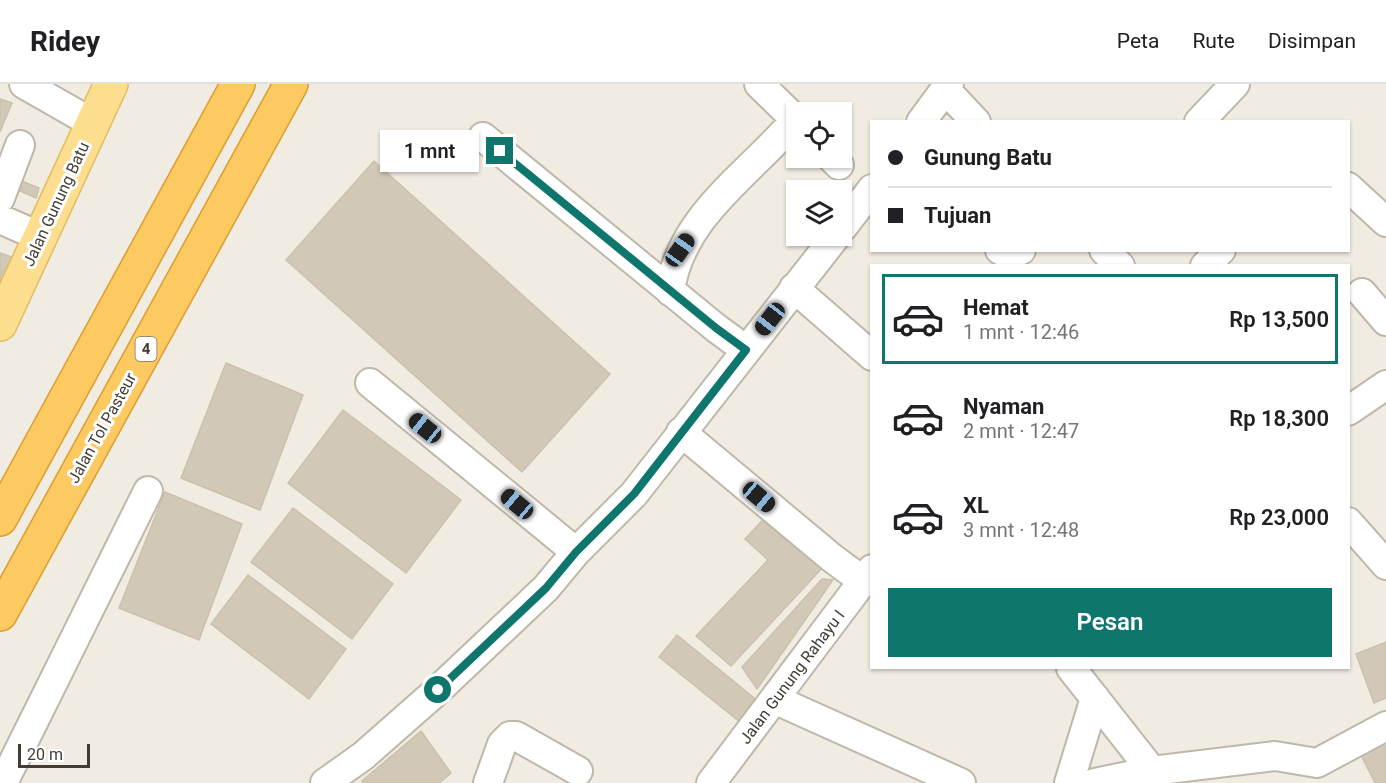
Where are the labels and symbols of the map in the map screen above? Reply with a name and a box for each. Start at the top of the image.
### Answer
callout: 1 mnt [380,130,479,172]
route end [486,137,513,164]
street label: Jalan Gunung Batu [19,139,93,269]
car [662,230,698,270]
car [752,299,788,339]
road number: 4 [136,337,156,361]
street label: Jalan Tol Pasteur [64,369,140,487]
car [405,410,445,446]
car [739,479,779,515]
car [497,486,537,522]
street label: Jalan Gunung Rahayu I [735,606,849,748]
route start [424,676,451,703]
scale bar [18,741,90,768]

